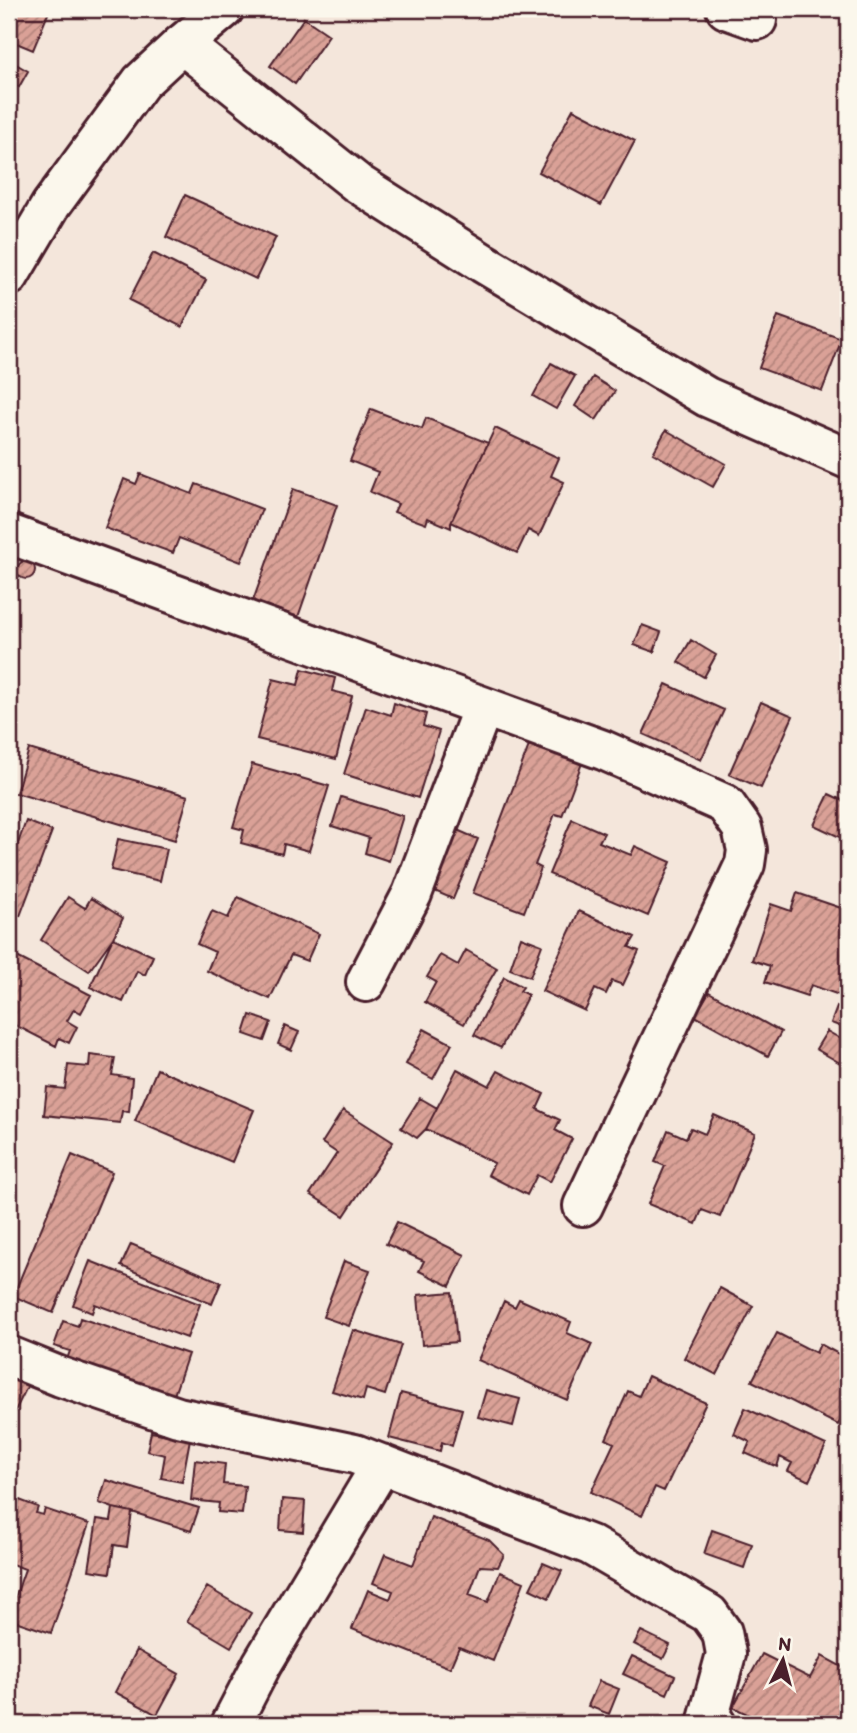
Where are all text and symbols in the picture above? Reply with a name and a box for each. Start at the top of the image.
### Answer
north arrow [748,1624,818,1694]
text: N [777,1631,792,1656]

